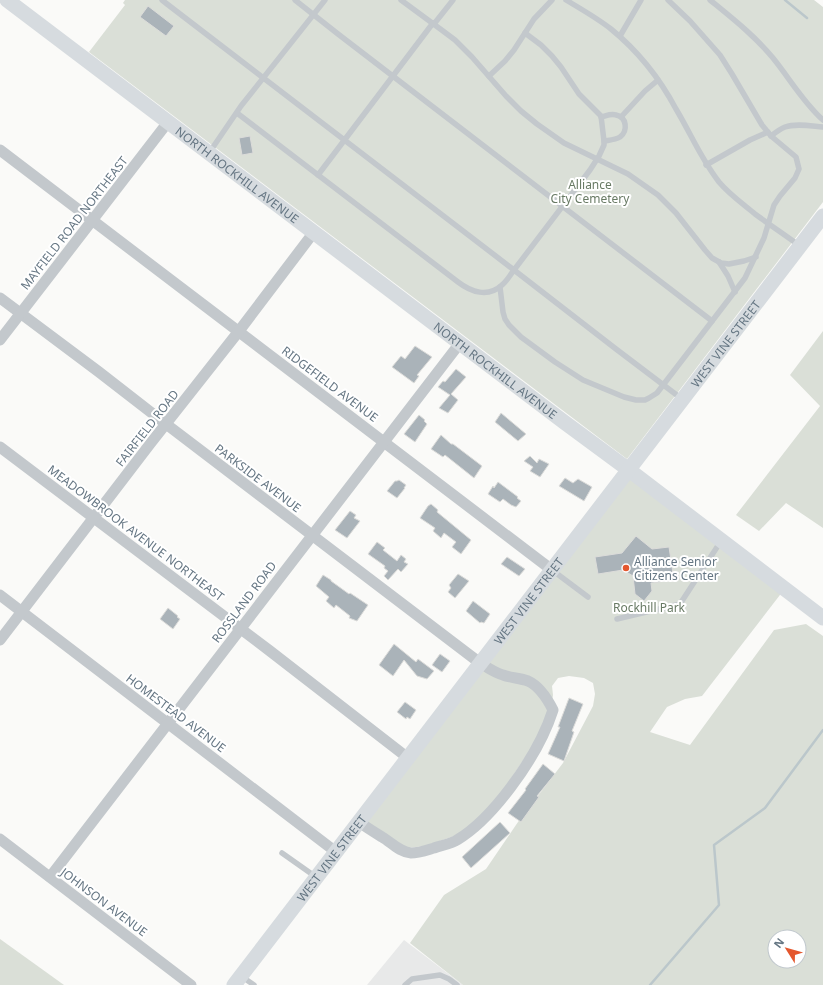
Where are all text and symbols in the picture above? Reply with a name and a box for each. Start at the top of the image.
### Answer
street label: NORTH ROCKHILL AVENUE [172,122,303,227]
street label: MAYFIELD ROAD NORTHEAST [17,152,132,293]
park label: Alliance City Cemetery [551,176,630,207]
street label: WEST VINE STREET [687,296,764,391]
street label: NORTH ROCKHILL AVENUE [430,318,561,423]
street label: RIDGEFIELD AVENUE [278,342,382,426]
street label: FAIRFIELD ROAD [112,386,183,470]
street label: PARKSIDE AVENUE [211,440,305,516]
street label: MEADOWBROOK AVENUE NORTHEAST [44,461,228,605]
place label: Alliance Senior Citizens Center [634,553,719,584]
street label: WEST VINE STREET [490,554,567,648]
street label: ROSSLAND ROAD [208,558,280,646]
marker: Alliance Senior Citizens Center [621,563,631,573]
park label: Rockhill Park [613,599,686,616]
street label: HOMESTEAD AVENUE [123,670,229,756]
street label: WEST VINE STREET [293,811,370,905]
street label: JOHNSON AVENUE [56,863,151,940]
north arrow [767,929,807,969]
text: N [770,935,787,951]

